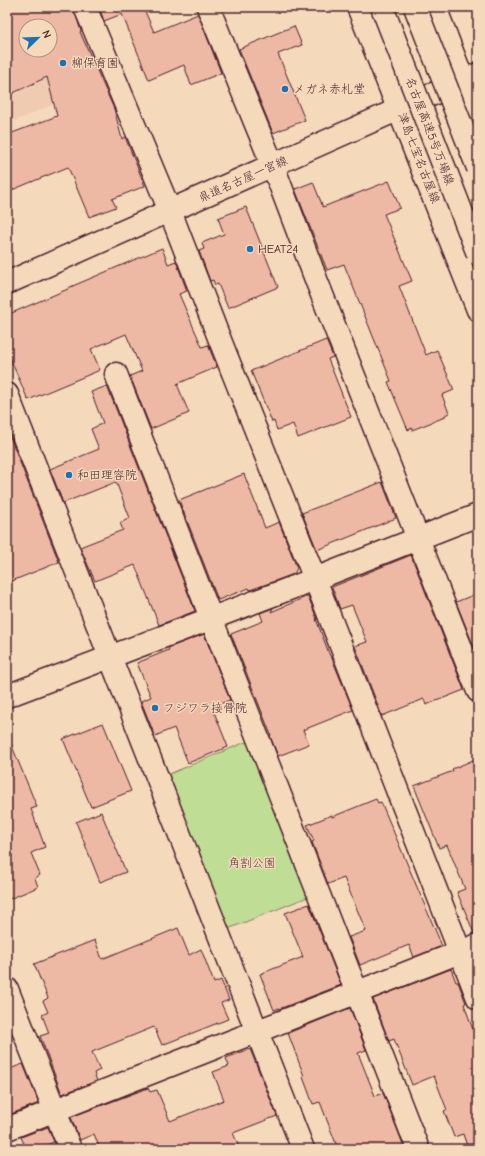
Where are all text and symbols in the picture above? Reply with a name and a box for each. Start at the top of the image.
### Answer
north arrow [18,18,58,58]
text: N [39,28,54,40]
place label: 柳保育園 [71,56,119,70]
marker: 柳保育園 [58,58,68,68]
street label: 名古屋高速5号万場線 [403,75,457,187]
place label: メガネ赤札堂 [293,82,365,96]
marker: メガネ赤札堂 [280,84,290,94]
street label: 津島七宝名古屋線 [395,111,443,205]
street label: 県道名古屋一宮線 [196,153,290,205]
place label: HEAT24 [258,242,298,256]
marker: HEAT24 [245,244,255,254]
place label: 和田理容院 [77,468,137,482]
marker: 和田理容院 [64,470,74,480]
place label: フジワラ接骨院 [163,701,247,715]
marker: フジワラ接骨院 [150,703,160,713]
park label: 角割公園 [228,856,276,870]

